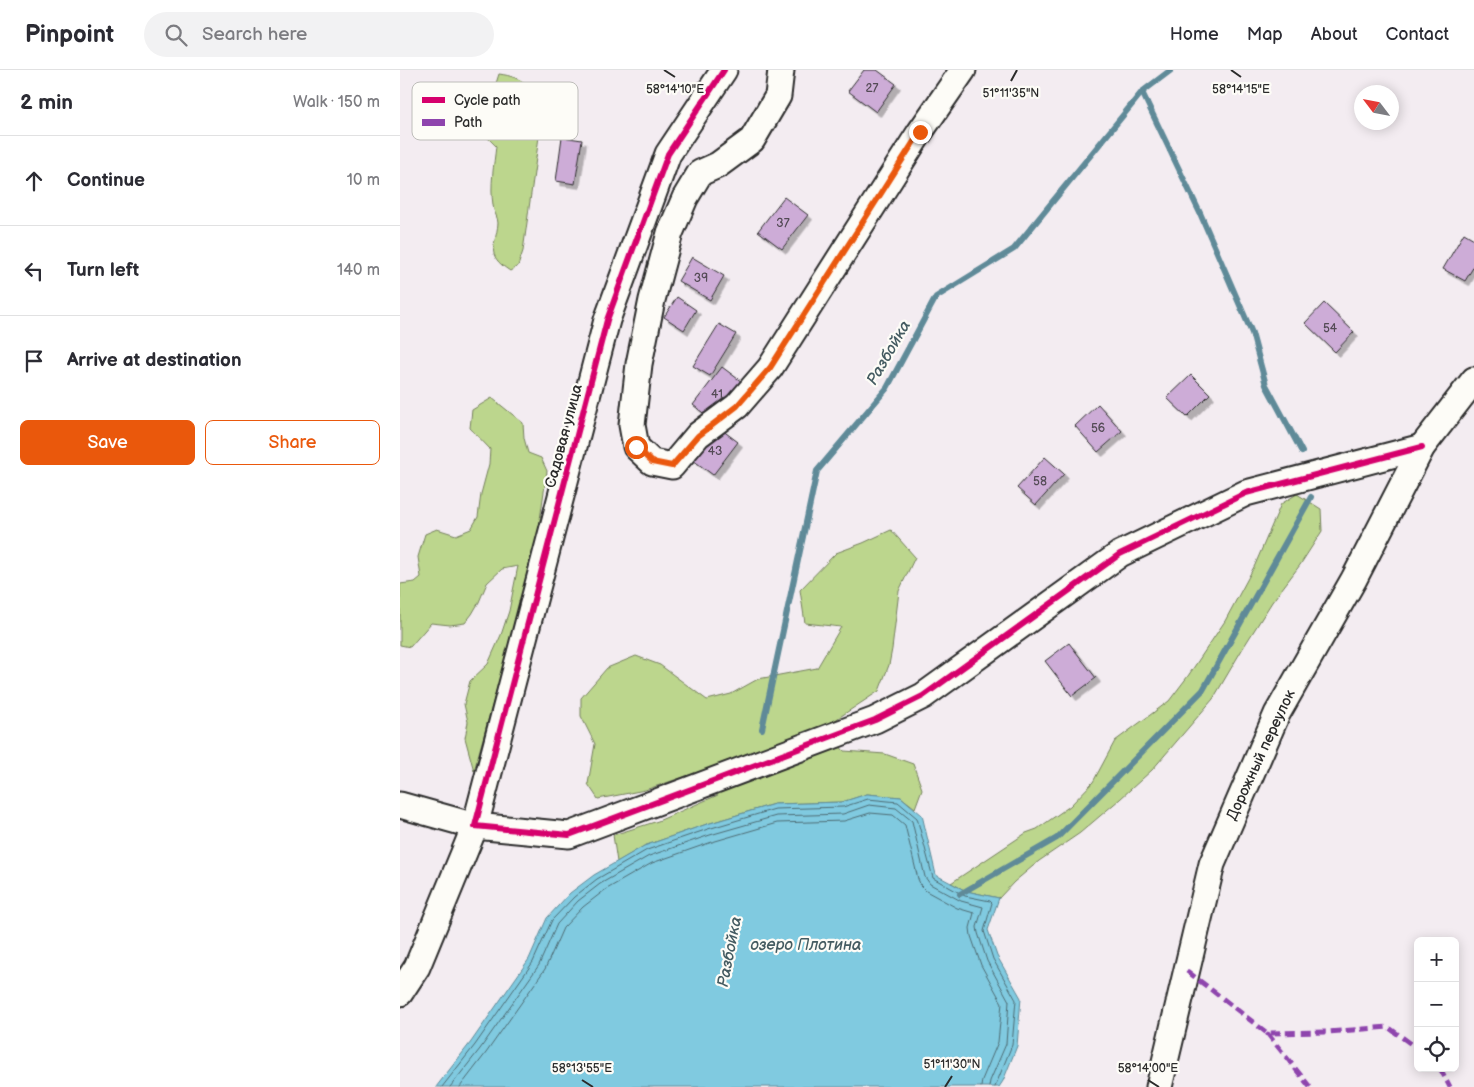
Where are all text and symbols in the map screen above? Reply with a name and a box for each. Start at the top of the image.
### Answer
search box [144,12,494,57]
text: Pinpoint [25,20,114,49]
icon: search [162,21,190,49]
text: Search here [202,23,307,46]
text: Home [1170,24,1219,45]
text: Map [1247,24,1283,45]
text: About [1311,24,1358,45]
text: Contact [1386,24,1449,45]
house number: 27 [866,81,879,96]
legend [412,82,578,140]
text: 58°14'10"E [646,82,704,97]
text: 58°14'15"E [1212,82,1270,97]
north arrow [1354,85,1399,130]
text: 51°11'35"N [983,86,1039,101]
text: 2 min [20,90,73,115]
text: Cycle path [454,92,521,109]
text: Walk · 150 m [293,93,380,112]
text: Path [454,114,482,131]
route end [909,121,932,144]
icon: ahead [20,167,48,195]
text: Continue [67,169,145,192]
text: 10 m [347,171,380,190]
house number: 37 [776,216,790,231]
icon: left [20,257,48,285]
text: Turn left [67,259,139,282]
text: 140 m [337,261,380,280]
house number: 39 [694,271,708,286]
water label: Разбойка [863,317,915,389]
house number: 54 [1323,321,1338,336]
icon: arrive [20,347,48,375]
text: Arrive at destination [67,349,242,372]
street label: Садовая улица [541,382,587,490]
house number: 41 [711,387,723,402]
button: Save [20,420,195,465]
button: Share [205,420,380,465]
house number: 56 [1091,421,1105,436]
route start [625,436,648,459]
house number: 43 [708,444,722,459]
house number: 58 [1033,474,1047,489]
street label: Дорожный переулок [1222,687,1300,823]
water label: Разбойка [714,915,746,989]
water label: озеро Плотина [750,936,862,955]
map controls [1414,937,1459,1072]
button: + [1414,937,1459,982]
button: − [1414,982,1459,1027]
button: locate [1414,1027,1459,1072]
text: 51°11'30"N [924,1057,980,1072]
text: 58°13'55"E [552,1061,612,1076]
text: 58°14'00"E [1118,1061,1178,1076]

